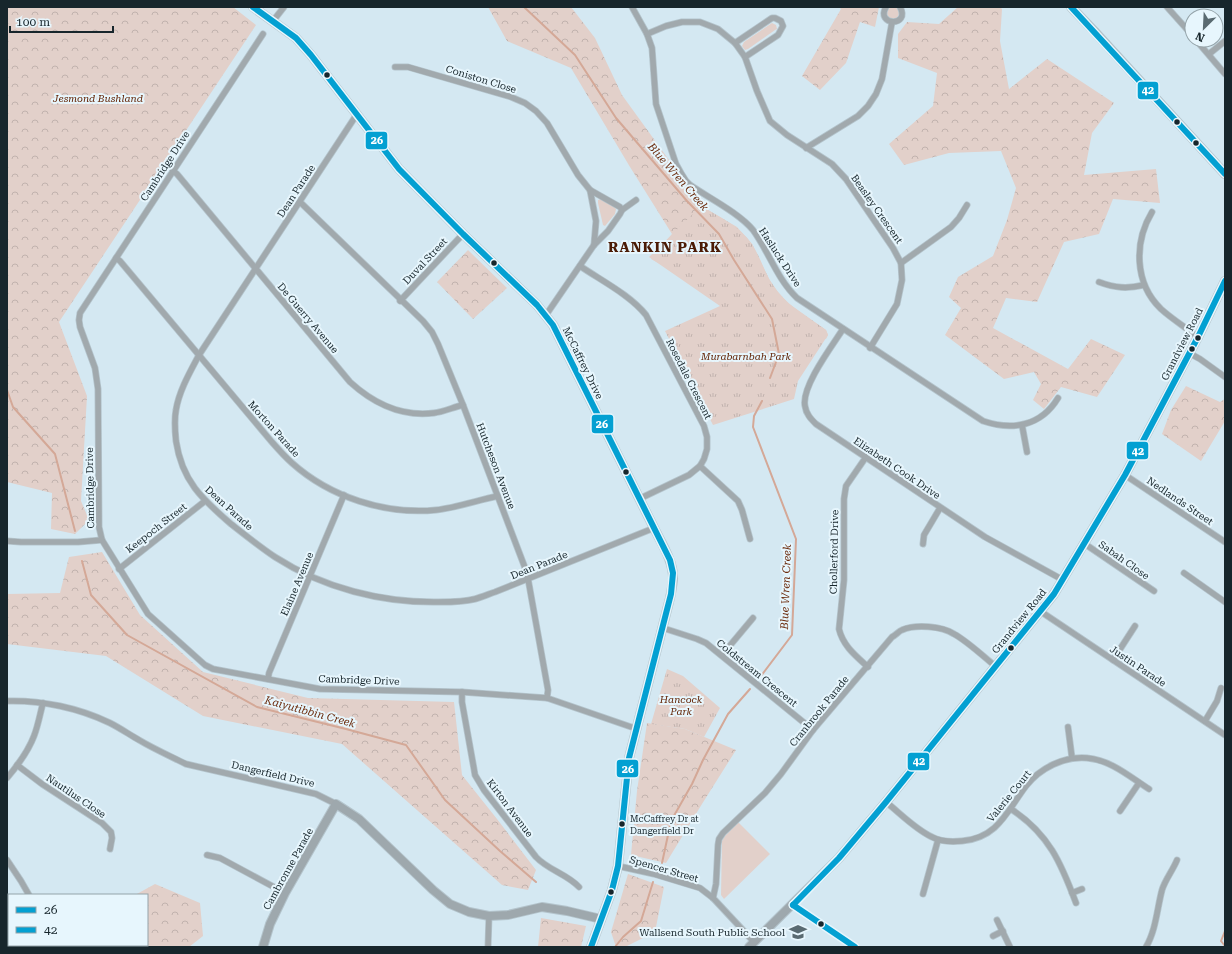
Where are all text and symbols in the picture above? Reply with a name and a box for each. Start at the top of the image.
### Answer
scale bar [10,8,113,34]
north arrow [1184,8,1224,48]
text: 100 m [16,15,50,29]
text: N [1193,29,1207,44]
street label: Coniston Close [444,63,518,95]
unlabelled marker [322,70,332,80]
line badge: 42 [1137,81,1159,100]
text: 42 [1142,84,1154,97]
park label: Jesmond Bushland [52,93,143,104]
unlabelled marker [1172,117,1182,127]
street label: Cambridge Drive [138,128,192,203]
line badge: 26 [365,131,388,150]
text: 26 [371,134,383,147]
unlabelled marker [1191,138,1201,148]
water label: Blue Wren Creek [644,140,711,214]
street label: Dean Parade [275,162,317,219]
street label: Beasley Crescent [849,172,905,246]
street label: Hasluck Drive [757,225,803,289]
street label: Duval Street [401,235,449,286]
district label: RANKIN PARK [608,239,722,255]
unlabelled marker [489,258,499,268]
street label: De Guerry Avenue [275,281,341,356]
street label: Grandview Road [1159,305,1205,382]
street label: McCaffrey Drive [561,325,605,401]
unlabelled marker [1193,333,1203,343]
street label: Rosedale Crescent [664,337,714,421]
unlabelled marker [1187,344,1197,354]
park label: Murabarnbah Park [700,351,792,362]
street label: Morton Parade [246,399,302,460]
line badge: 26 [591,414,614,434]
text: 26 [596,418,608,431]
street label: Hutcheson Avenue [474,421,518,511]
street label: Elizabeth Cook Drive [852,435,943,501]
line badge: 42 [1126,441,1149,460]
text: 42 [1132,445,1144,458]
street label: Cambridge Drive [84,447,96,529]
unlabelled marker [621,467,631,477]
street label: Nedlands Street [1145,475,1215,527]
street label: Dean Parade [203,484,256,533]
street label: Keepoch Street [123,501,189,555]
street label: Chollerford Drive [828,509,840,594]
street label: Sabah Close [1097,539,1152,582]
water label: Blue Wren Creek [778,544,794,631]
street label: Dean Parade [509,548,570,581]
street label: Elaine Avenue [279,550,316,618]
street label: Grandview Road [990,586,1049,655]
street label: Coldstream Crescent [714,637,800,709]
unlabelled marker [1006,643,1016,653]
street label: Justin Parade [1108,643,1169,689]
street label: Cambridge Drive [318,673,400,687]
street label: Cranbrook Parade [787,673,851,748]
water label: Kaiyutibbin Creek [262,693,357,730]
park label: Hancock Park [659,694,703,717]
line badge: 42 [907,752,930,771]
text: 42 [913,755,925,768]
street label: Dangerfield Drive [230,759,316,789]
line badge: 26 [616,759,639,778]
text: 26 [622,763,634,776]
street label: Valerie Court [985,768,1033,824]
street label: Nautilus Close [44,772,108,820]
street label: Kirton Avenue [485,777,536,839]
place label: McCaffrey Dr at Dangerfield Dr [630,814,699,836]
marker: McCaffrey Dr at Dangerfield Dr [617,819,627,829]
street label: Cambronne Parade [261,826,315,912]
street label: Spencer Street [628,854,700,884]
unlabelled marker [606,887,616,897]
legend [8,894,148,946]
text: 26 [44,903,58,917]
unlabelled marker [816,919,826,929]
school or university icon: Wallsend South Public School [788,922,808,942]
text: 42 [44,923,58,937]
place label: Wallsend South Public School [639,927,785,938]

